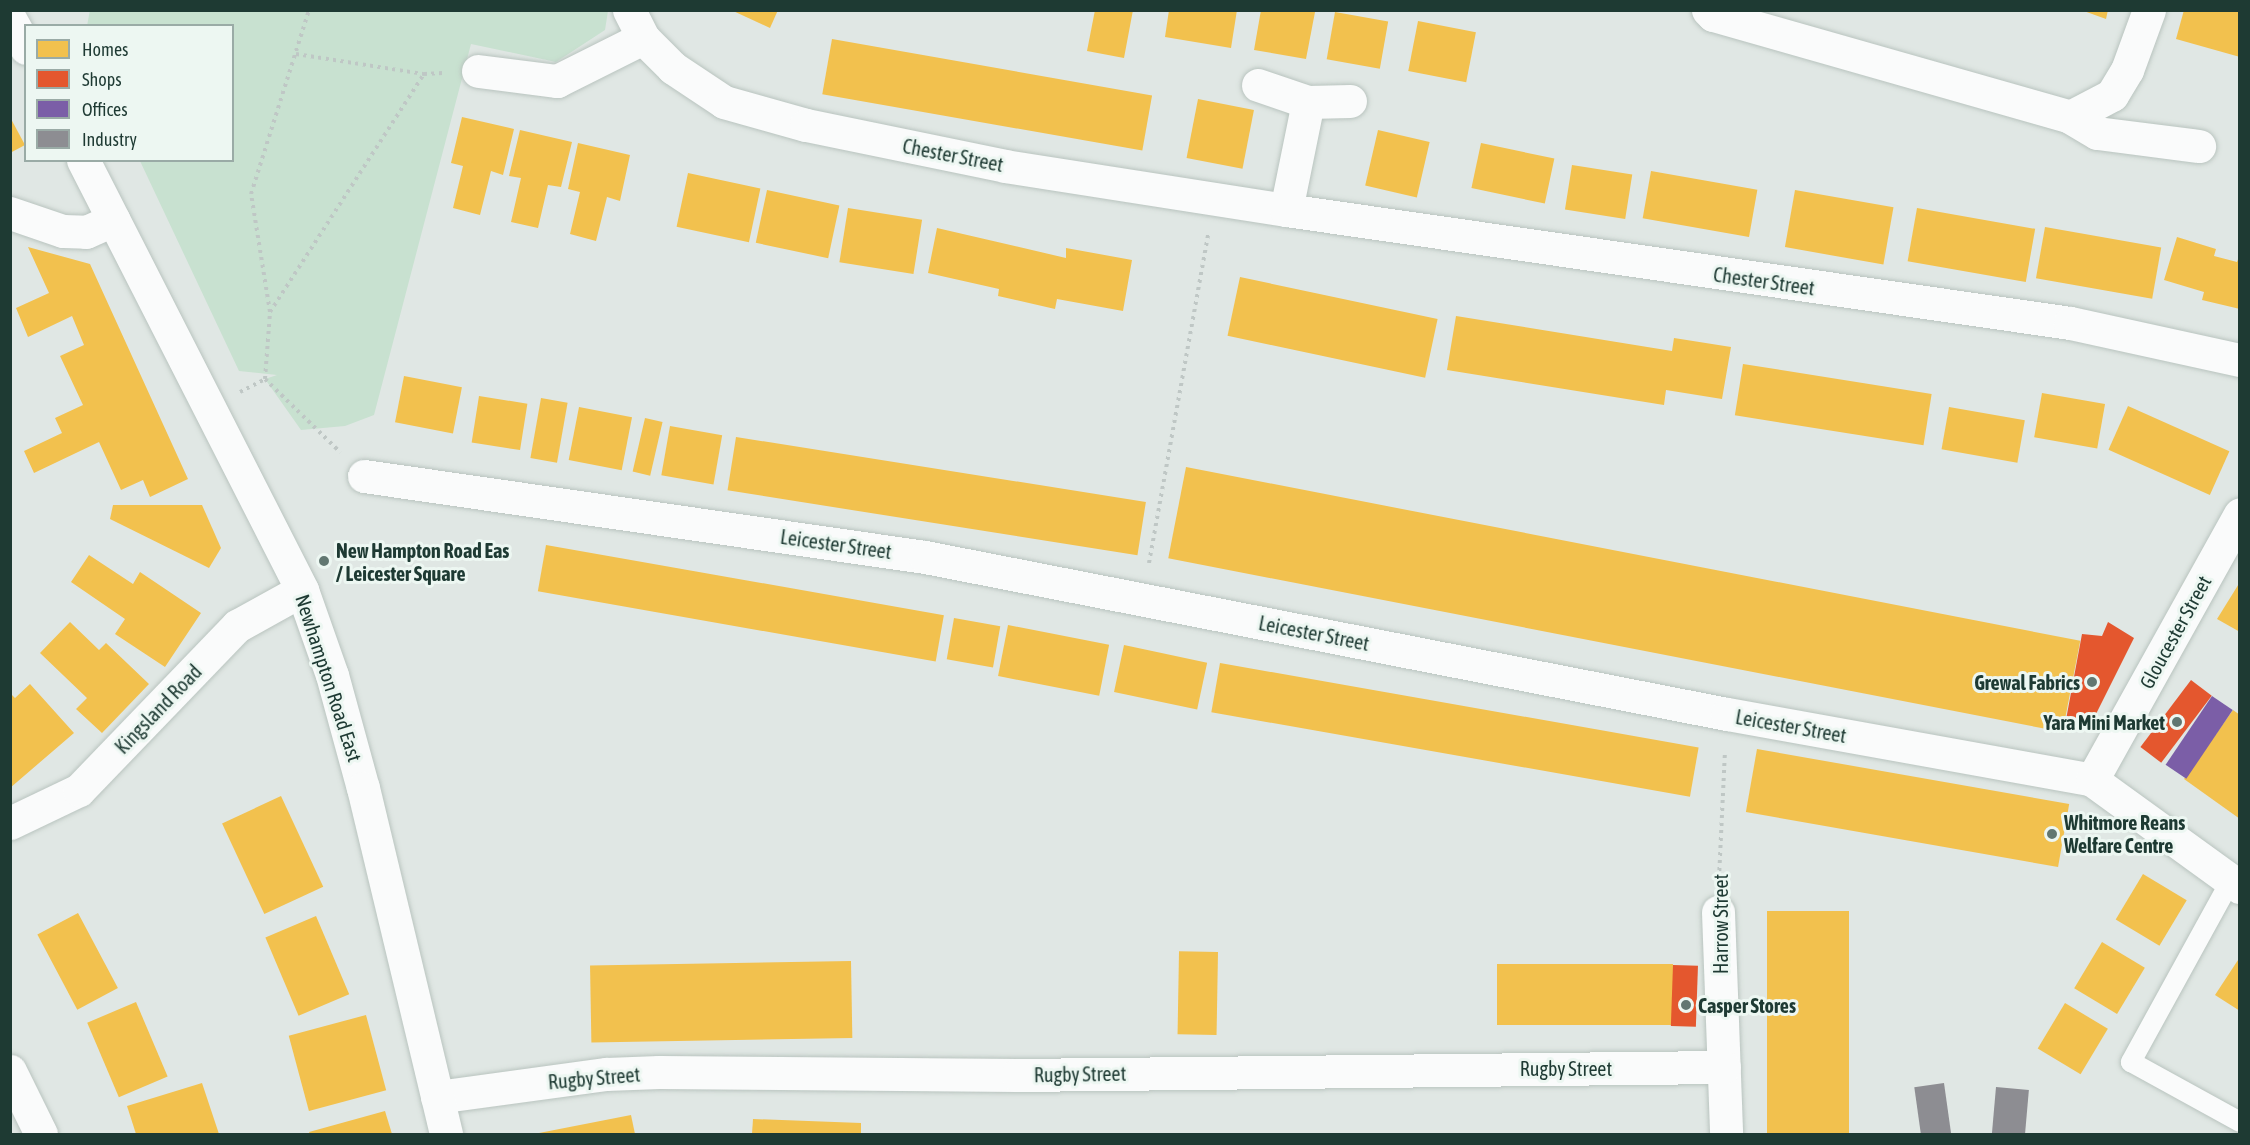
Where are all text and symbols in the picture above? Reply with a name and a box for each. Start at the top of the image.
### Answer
legend [24,24,234,162]
text: Homes [82,39,128,60]
text: Shops [82,69,122,90]
text: Offices [82,99,128,120]
text: Industry [82,129,137,150]
street label: Chester Street [901,133,1005,177]
street label: Chester Street [1712,262,1816,300]
street label: Leicester Street [779,524,893,564]
place label: New Hampton Road Eas / Leicester Square [336,538,509,585]
marker: New Hampton Road Eas / Leicester Square [317,554,331,568]
street label: Gloucester Street [2134,571,2216,693]
street label: Newhampton Road East [291,591,367,765]
street label: Leicester Street [1257,611,1371,655]
street label: Kingsland Road [110,659,206,759]
place label: Grewal Fabrics [1974,670,2080,694]
marker: Grewal Fabrics [2085,675,2099,689]
street label: Leicester Street [1734,704,1848,748]
place label: Yara Mini Market [2044,710,2165,734]
marker: Yara Mini Market [2170,715,2184,729]
place label: Whitmore Reans Welfare Centre [2064,810,2185,857]
marker: Whitmore Reans Welfare Centre [2045,827,2059,841]
street label: Harrow Street [1708,874,1732,974]
place label: Casper Stores [1698,993,1796,1017]
marker: Casper Stores [1679,998,1693,1012]
street label: Rugby Street [1520,1056,1612,1080]
street label: Rugby Street [1034,1061,1126,1087]
street label: Rugby Street [547,1062,641,1094]

